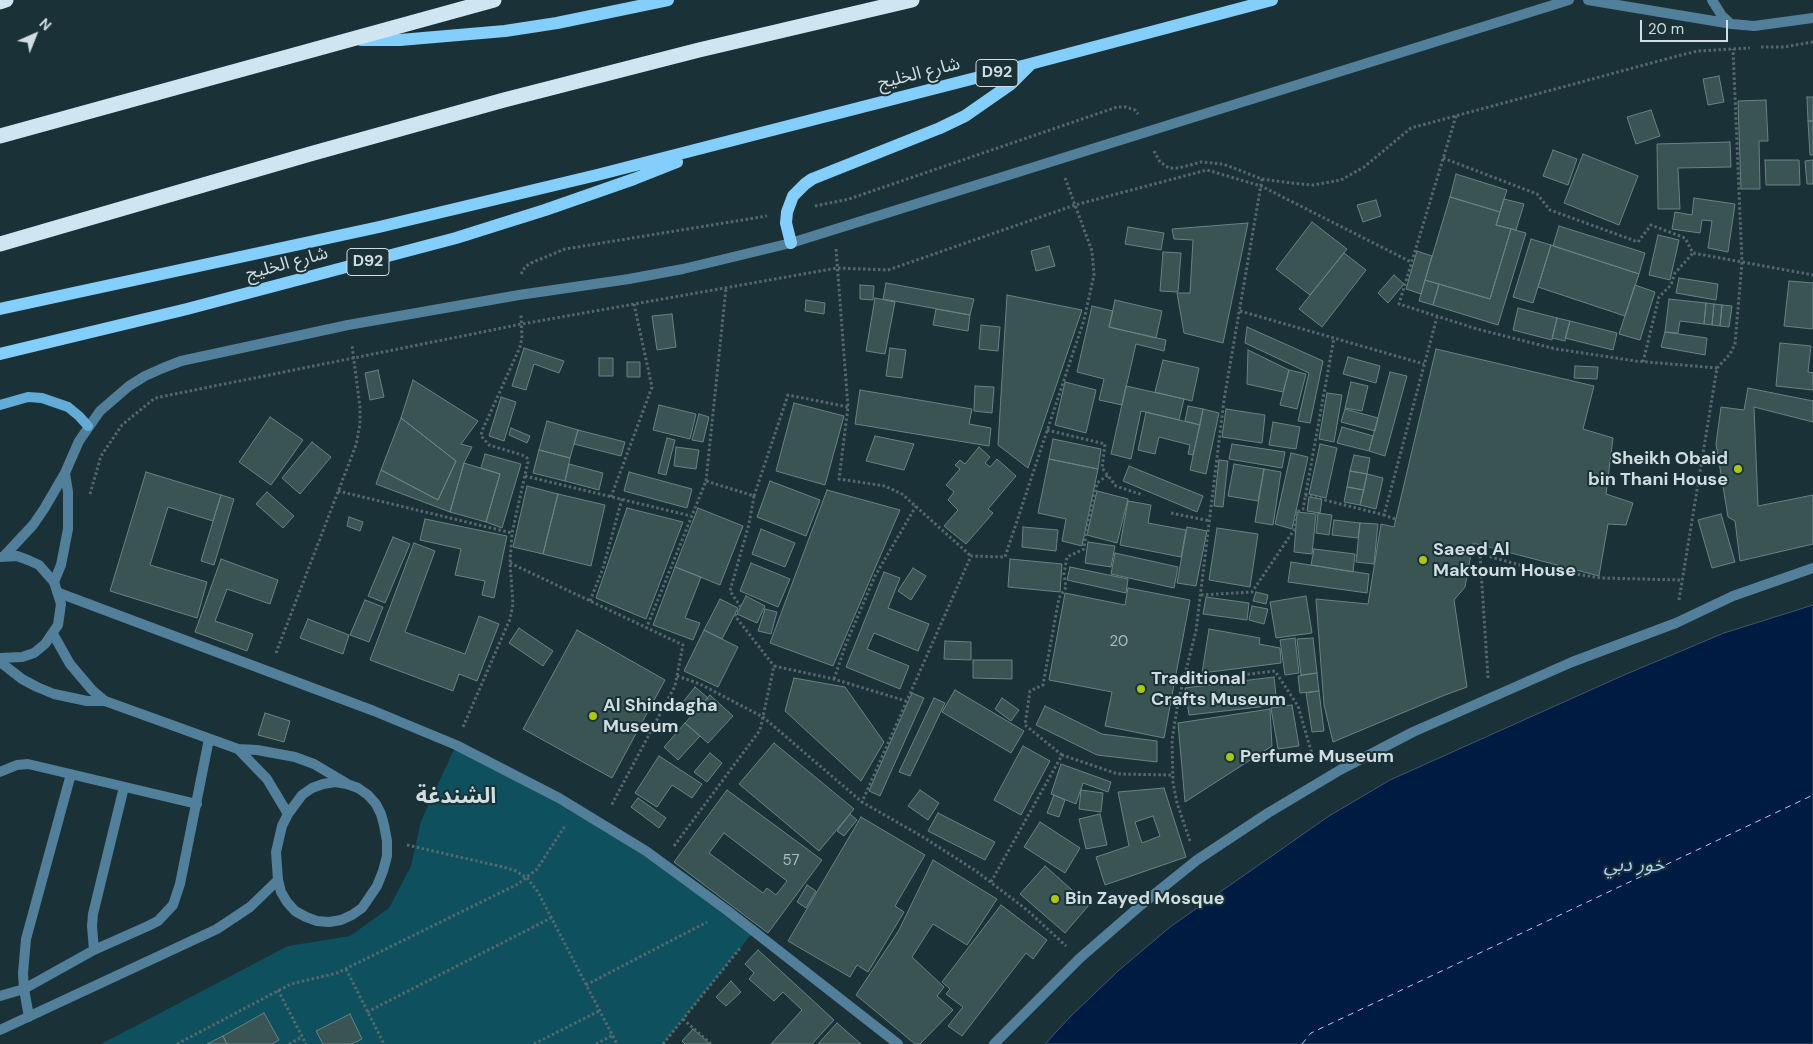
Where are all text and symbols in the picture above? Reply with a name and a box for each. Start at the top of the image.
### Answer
north arrow [10,10,60,60]
scale bar [1643,10,1730,42]
text: N [35,14,55,34]
text: 20 m [1648,19,1684,39]
street label: شارع الخليج [876,53,962,95]
road number: D92 [976,59,1018,86]
street label: شارع الخليج [244,243,330,285]
road number: D92 [347,248,389,276]
place label: Sheikh Obaid bin Thani House [1588,448,1728,490]
marker: Sheikh Obaid bin Thani House [1732,463,1744,475]
place label: Saeed Al Maktoum House [1433,539,1576,582]
marker: Saeed Al Maktoum House [1417,554,1429,566]
house number: 20 [1110,633,1128,651]
place label: Traditional Crafts Museum [1151,668,1286,711]
marker: Traditional Crafts Museum [1135,683,1147,695]
place label: Al Shindagha Museum [603,695,718,738]
marker: Al Shindagha Museum [587,710,599,722]
place label: Perfume Museum [1240,746,1394,768]
marker: Perfume Museum [1224,751,1236,763]
district label: الشندغة [416,784,496,810]
house number: 57 [783,852,799,870]
water label: خور دبي [1604,855,1664,877]
place label: Bin Zayed Mosque [1065,888,1225,910]
marker: Bin Zayed Mosque [1049,893,1061,905]

